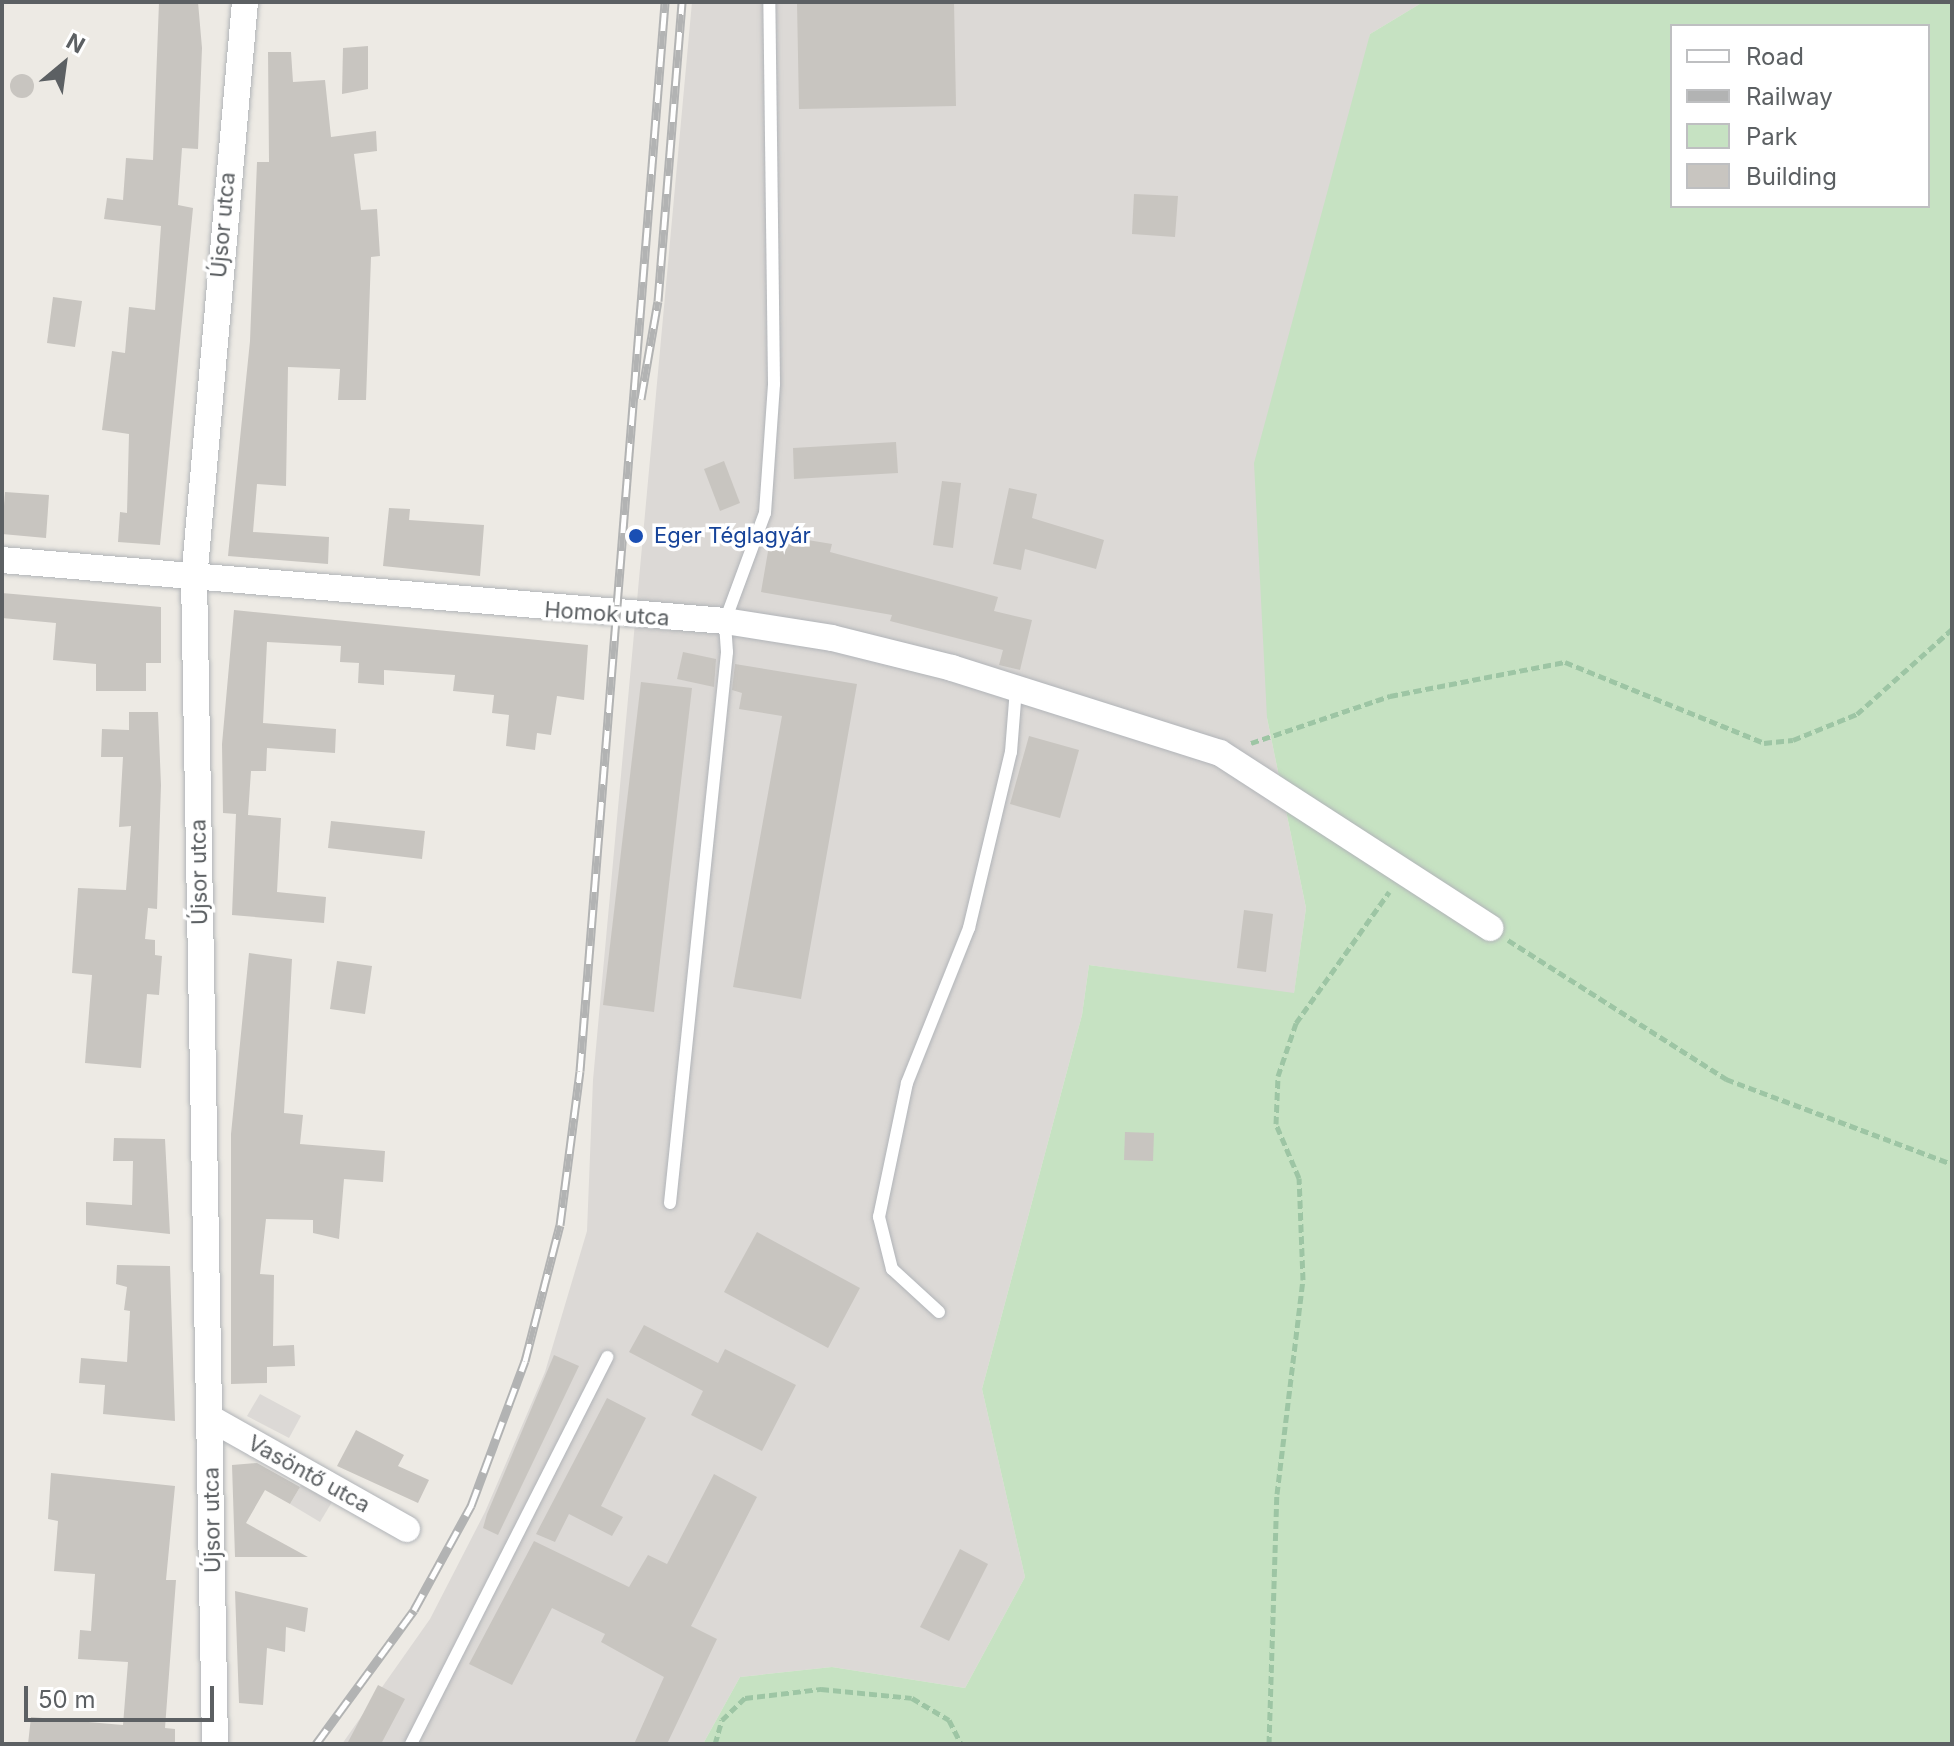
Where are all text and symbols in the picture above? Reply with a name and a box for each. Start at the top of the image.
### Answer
north arrow [24,24,104,104]
legend [1670,24,1930,208]
text: N [62,28,89,58]
text: Road [1746,42,1804,71]
text: Railway [1746,82,1833,111]
text: Park [1746,122,1797,151]
text: Building [1746,162,1837,191]
street label: Újsor utca [205,171,241,279]
place label: Eger Téglagyár [654,523,811,549]
marker: Eger Téglagyár [625,525,647,547]
street label: Homok utca [544,596,670,632]
street label: Újsor utca [185,819,213,925]
street label: Vasöntő utca [243,1430,375,1518]
street label: Újsor utca [198,1467,226,1573]
scale bar [28,1670,218,1720]
text: 50 m [38,1685,96,1714]

